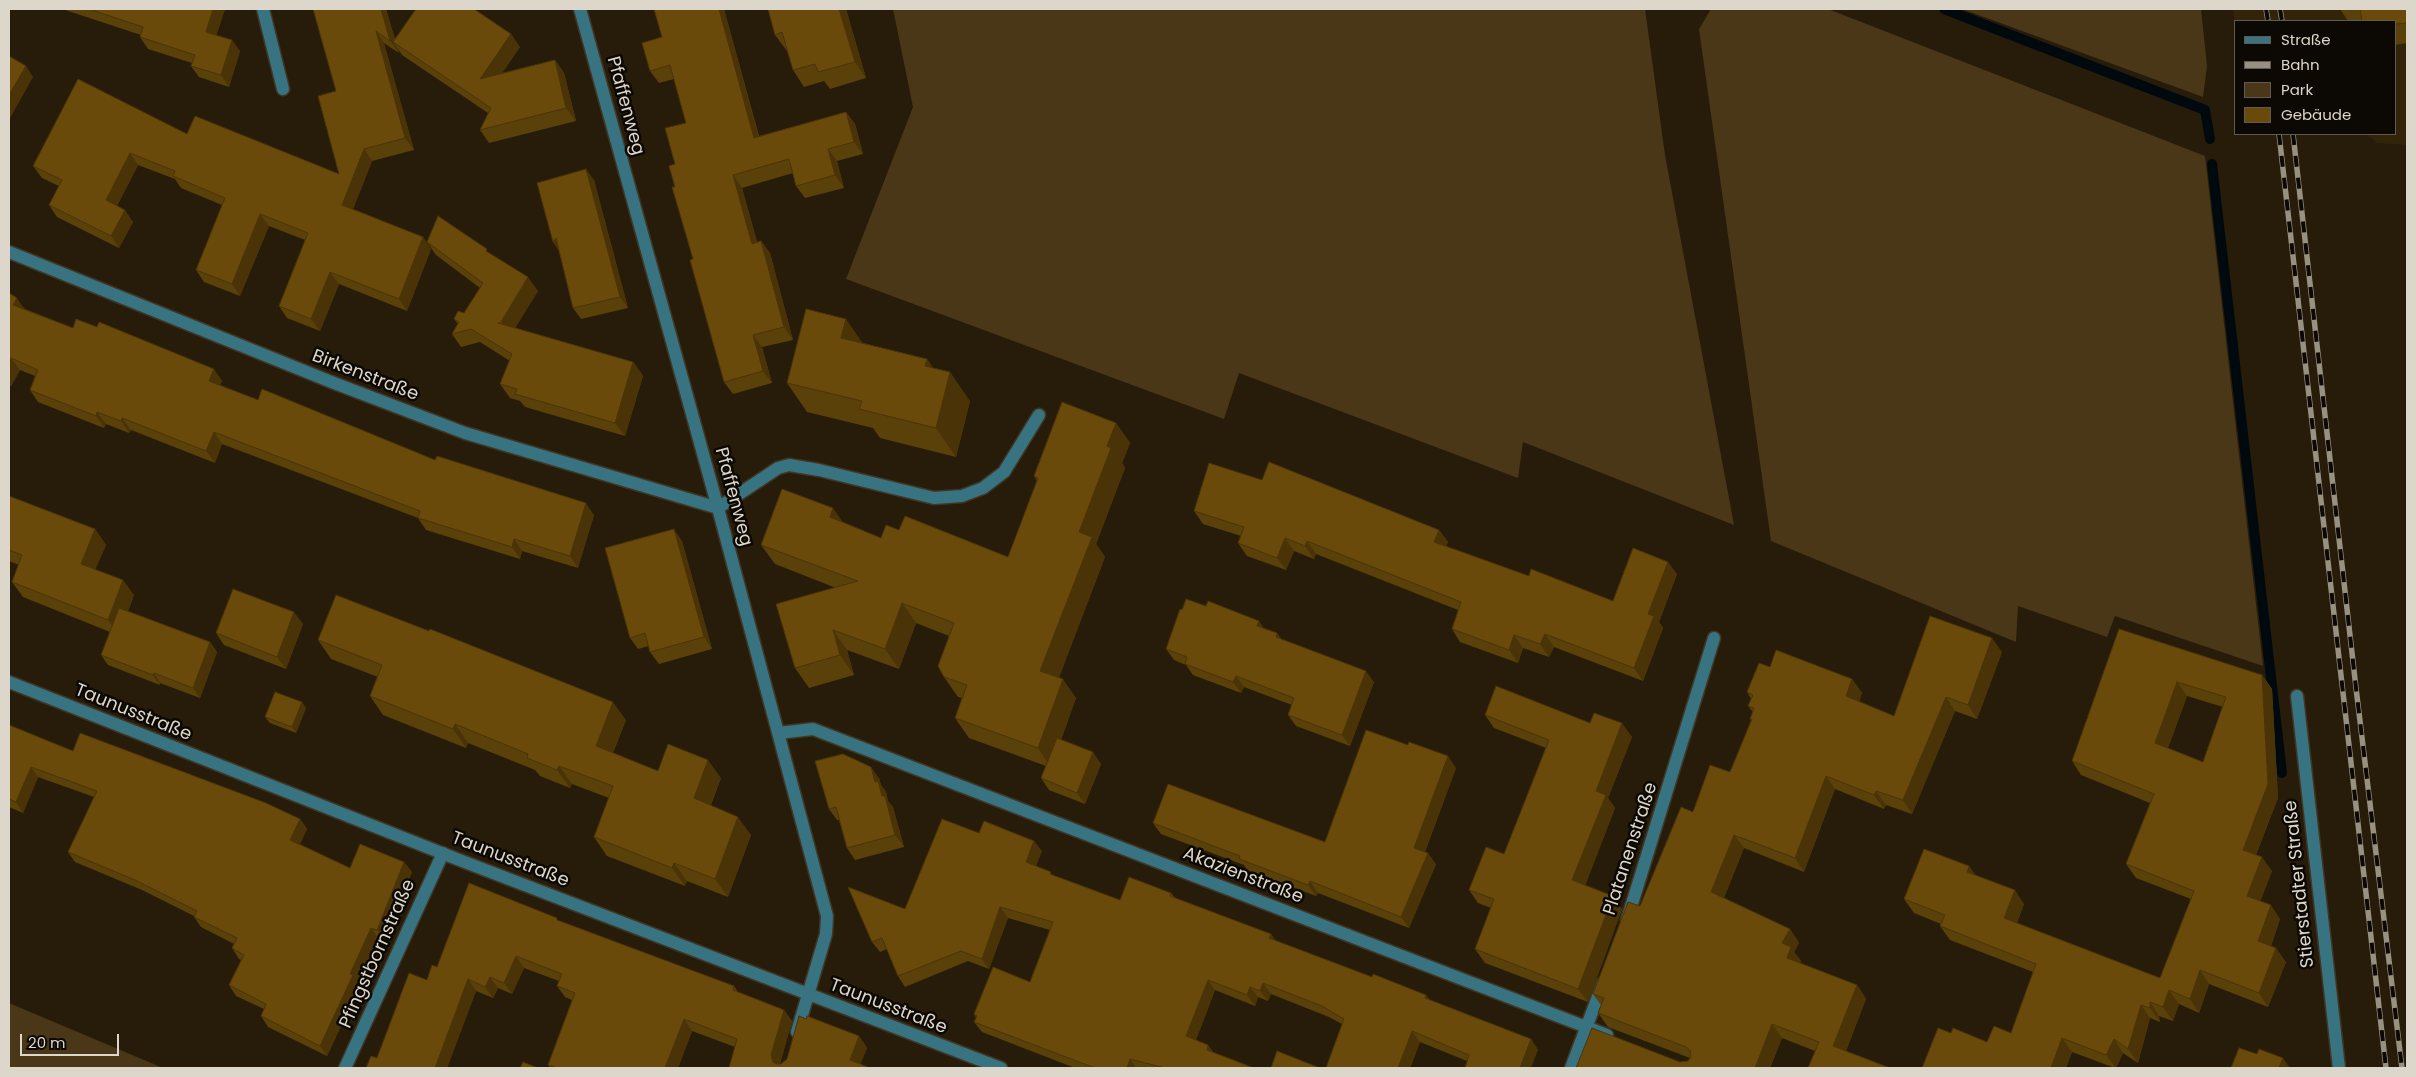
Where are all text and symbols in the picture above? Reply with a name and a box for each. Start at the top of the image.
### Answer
legend [2234,20,2396,135]
text: Straße [2281,29,2331,50]
street label: Pfaffenweg [601,54,649,158]
text: Bahn [2281,54,2320,75]
text: Park [2281,79,2313,100]
text: Gebäude [2281,104,2351,125]
street label: Birkenstraße [309,346,421,406]
street label: Pfaffenweg [709,445,757,549]
street label: Taunusstraße [71,680,195,746]
street label: Platanenstraße [1599,780,1663,918]
street label: Stierstadter Straße [2280,799,2320,969]
street label: Taunusstraße [448,828,572,892]
street label: Akazienstraße [1180,843,1306,909]
street label: Pfingstbornstraße [335,876,421,1032]
street label: Taunusstraße [826,975,950,1039]
scale bar [22,1024,121,1056]
text: 20 m [28,1032,66,1053]

